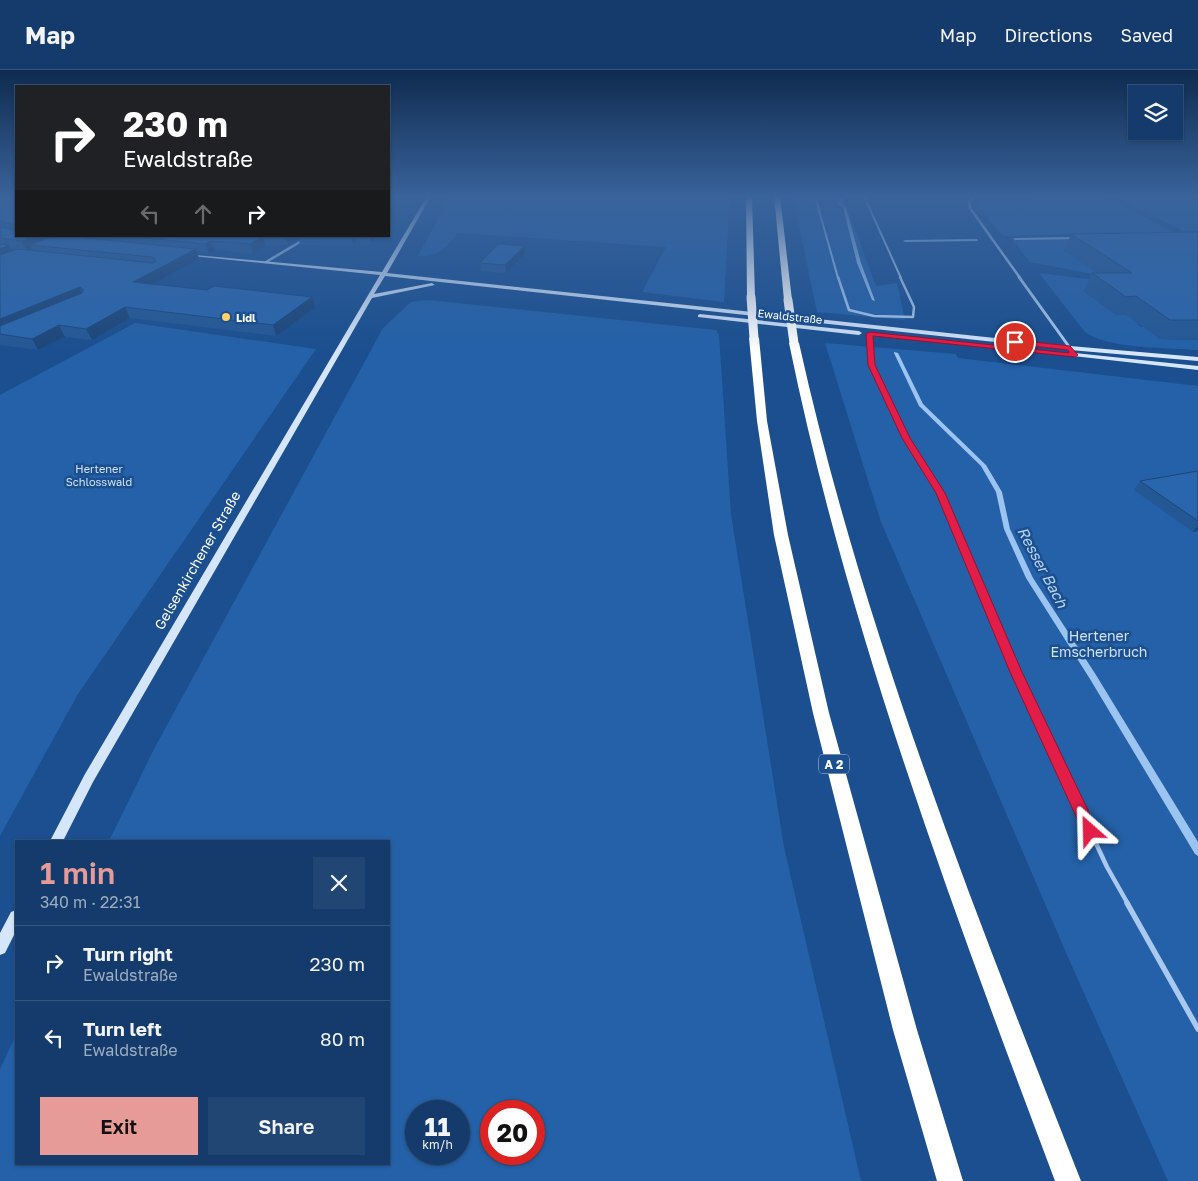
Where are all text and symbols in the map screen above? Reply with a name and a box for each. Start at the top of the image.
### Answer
text: Map [25,20,75,49]
text: Map [940,24,976,46]
text: Directions [1004,24,1092,46]
text: Saved [1120,24,1173,46]
map controls [1128,85,1183,140]
button: layers [1128,85,1183,140]
text: 230 m [123,103,228,145]
icon: right [40,105,105,170]
text: Ewaldstraße [123,145,253,172]
icon: left [136,200,164,228]
icon: ahead [189,200,217,228]
icon: right [242,200,270,228]
street label: Ewaldstraße [757,306,823,326]
marker: Lidl [220,311,232,323]
place label: Lidl [236,311,256,324]
pin [994,321,1036,363]
icon: arrive [1001,328,1029,356]
park label: Hertener Schlosswald [66,462,132,488]
street label: Gelsenkirchener Straße [150,488,244,632]
water label: Resser Bach [1014,524,1072,611]
park label: Hertener Emscherbruch [1051,627,1147,660]
road number: A 2 [819,754,849,774]
position arrow [1063,804,1115,856]
text: 1 min [40,855,115,891]
button: close [313,857,365,909]
text: 340 m · 22:31 [40,892,140,912]
text: Turn right [83,942,173,965]
icon: right [40,949,68,977]
text: 230 m [310,952,365,975]
text: Ewaldstraße [83,965,178,985]
text: Turn left [83,1017,162,1040]
icon: left [40,1024,68,1052]
text: 80 m [320,1027,365,1050]
text: Ewaldstraße [83,1040,178,1060]
button: Exit [40,1097,198,1155]
button: Share [208,1097,365,1155]
speed limit sign: 20 [480,1100,545,1165]
text: 11 [425,1111,450,1142]
text: km/h [422,1137,453,1152]

